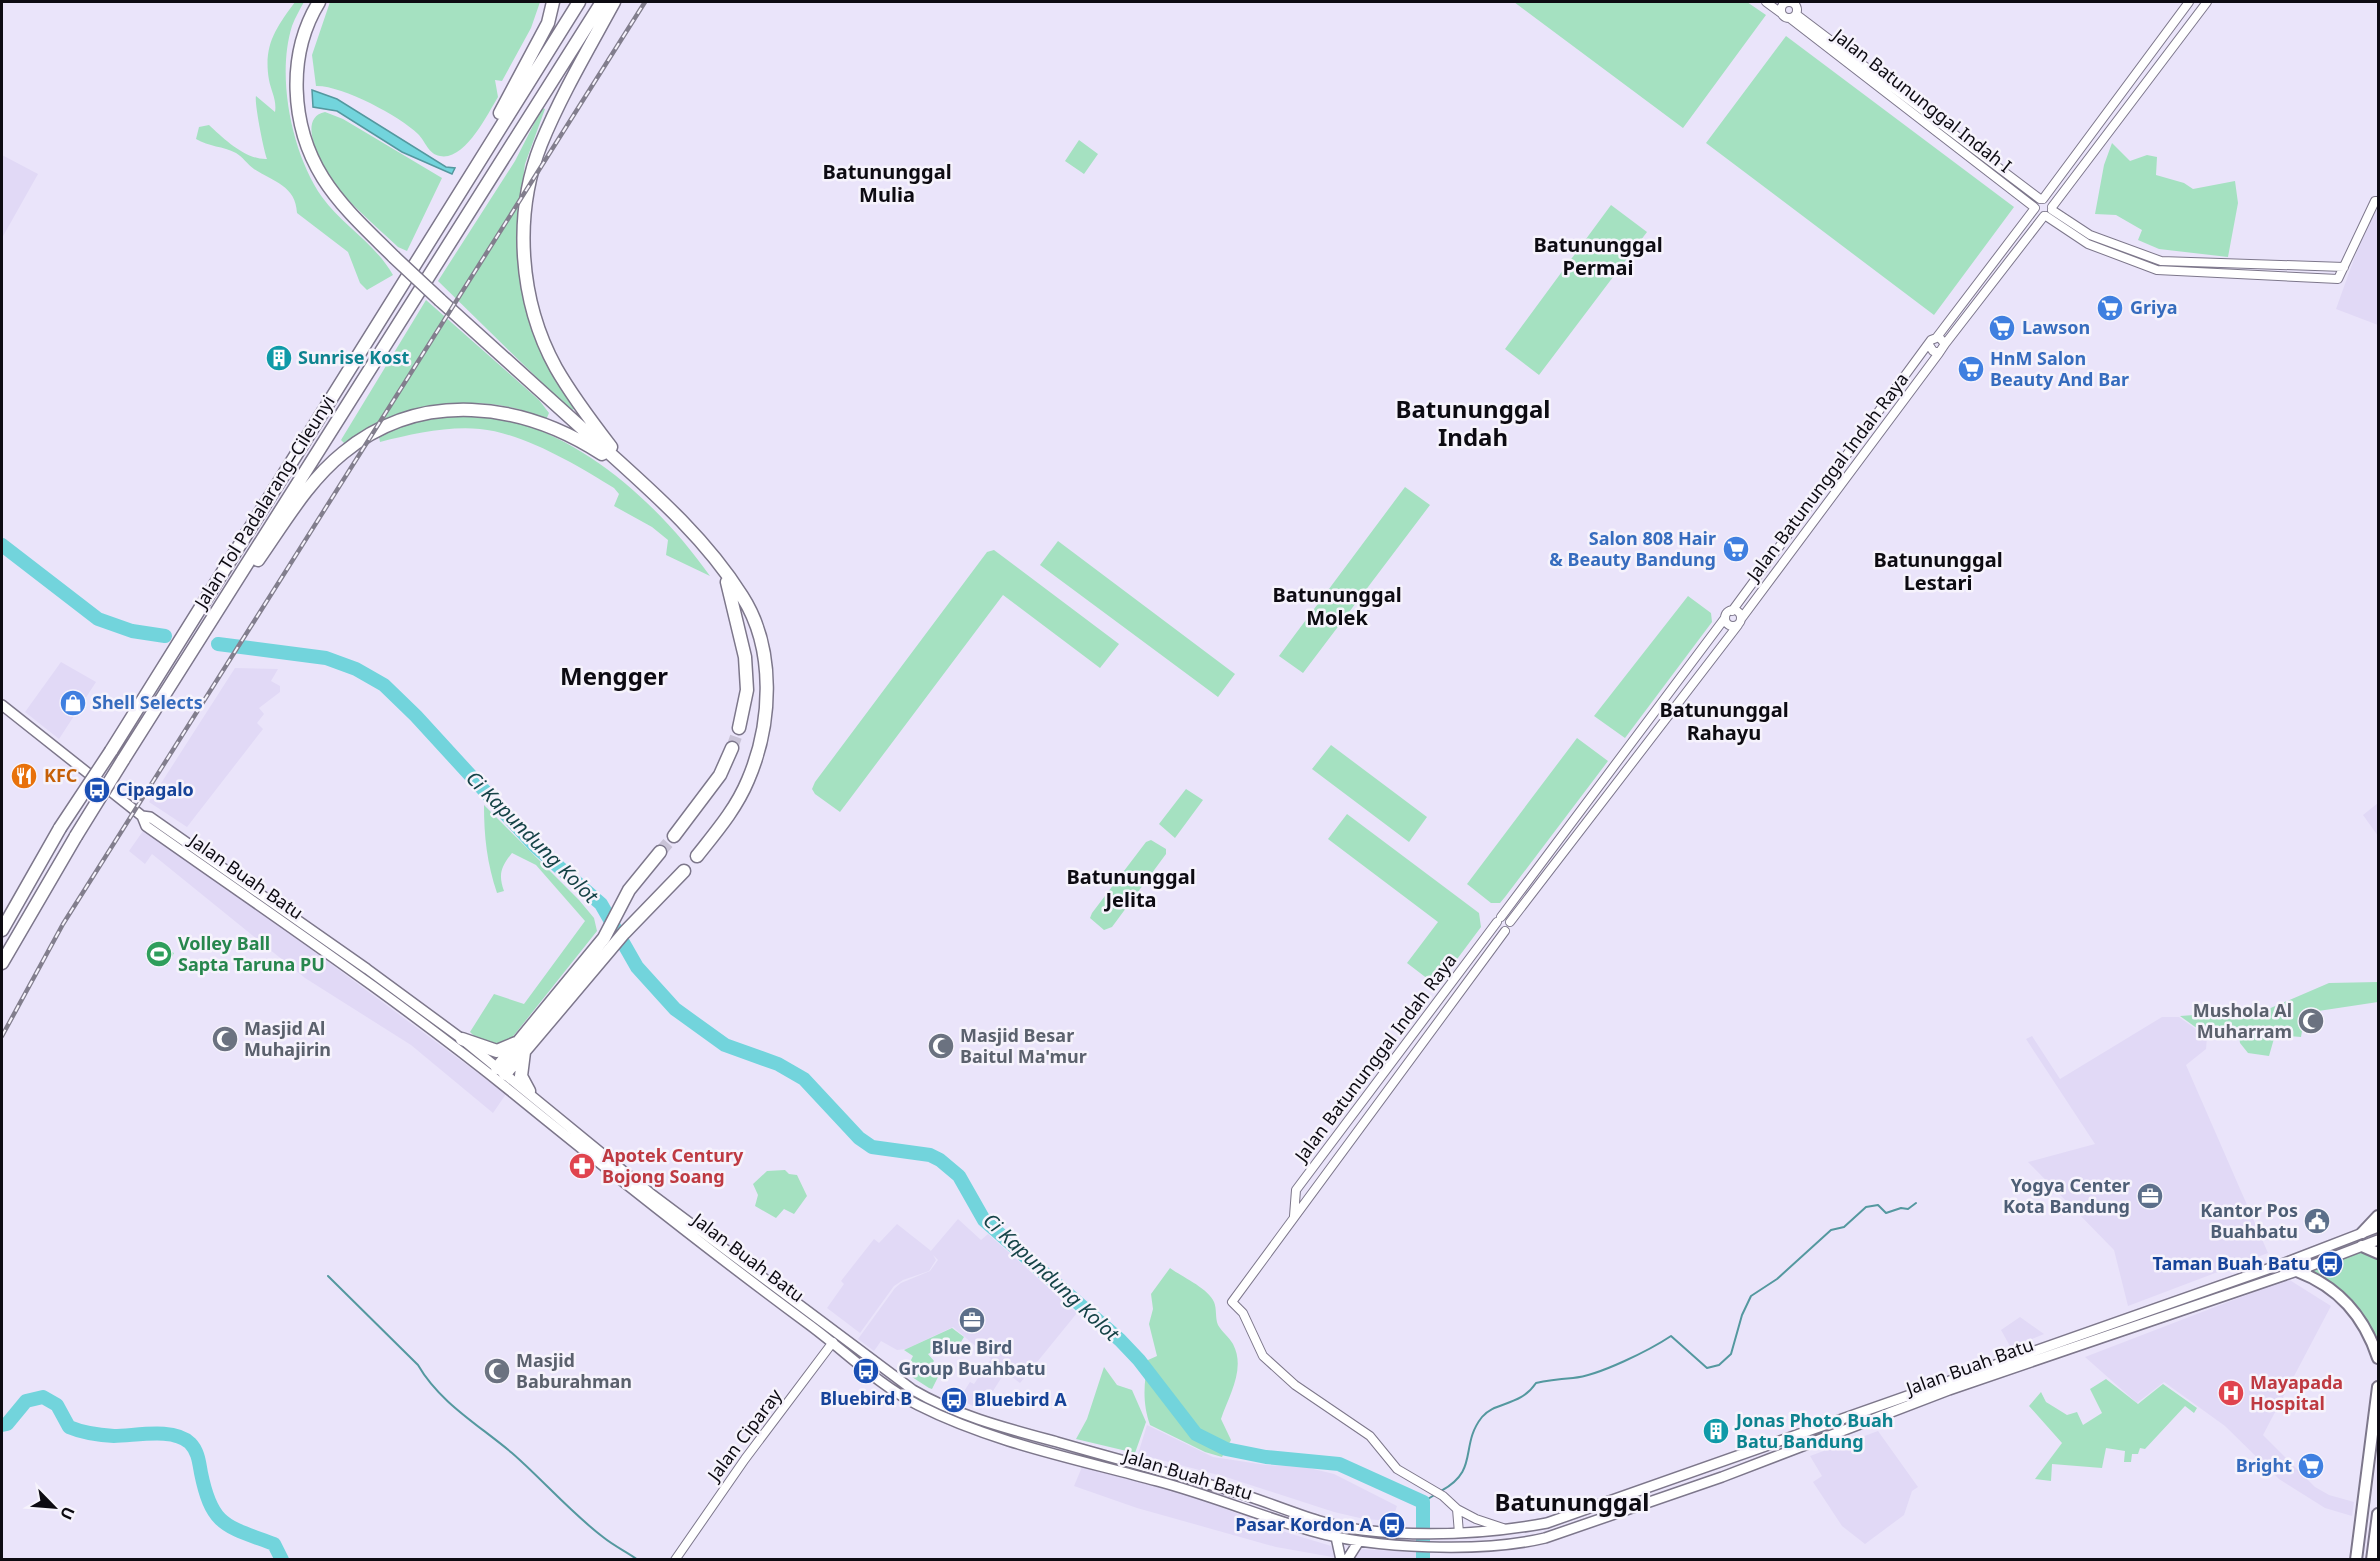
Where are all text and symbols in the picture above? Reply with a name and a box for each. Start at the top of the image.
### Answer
street label: Jalan Batununggal Indah I [1827,22,2017,177]
district label: Batununggal Mulia [822,158,952,208]
district label: Batununggal Permai [1533,231,1663,281]
supermarket icon: Griya [2095,293,2125,323]
place label: Griya [2130,295,2178,319]
supermarket icon: Lawson [1987,313,2017,343]
place label: Lawson [2022,315,2090,339]
building icon: Sunrise Kost [264,343,294,373]
place label: Sunrise Kost [298,345,409,369]
place label: HnM Salon Beauty And Bar [1990,346,2129,391]
supermarket icon: HnM Salon Beauty And Bar [1956,354,1986,384]
street label: Jalan Batununggal Indah Raya [1740,367,1913,587]
street label: Jalan Tol Padalarang–Cileunyi [188,391,340,614]
district label: Batununggal Indah [1395,392,1551,453]
place label: Salon 808 Hair & Beauty Bandung [1549,526,1716,571]
supermarket icon: Salon 808 Hair & Beauty Bandung [1721,534,1751,564]
district label: Batununggal Lestari [1873,546,2003,596]
district label: Batununggal Molek [1272,581,1402,631]
district label: Mengger [560,659,668,692]
shop icon: Shell Selects [58,688,88,718]
place label: Shell Selects [92,690,203,714]
district label: Batununggal Rahayu [1659,696,1789,746]
restaurant icon: KFC [9,761,39,791]
place label: KFC [44,763,77,787]
water label: Ci Kapundung Kolot [460,765,605,910]
bus stop icon: Cipagalo [82,775,112,805]
place label: Cipagalo [116,777,194,801]
street label: Jalan Buah Batu [183,827,308,924]
district label: Batununggal Jelita [1066,863,1196,913]
place label: Volley Ball Sapta Taruna PU [178,931,325,976]
sports icon: Volley Ball Sapta Taruna PU [144,939,174,969]
street label: Jalan Batununggal Indah Raya [1288,948,1461,1168]
place label: Mushola Al Muharram [2193,998,2292,1043]
mosque icon: Mushola Al Muharram [2296,1006,2326,1036]
place label: Masjid Al Muhajirin [244,1016,331,1061]
place label: Masjid Besar Baitul Ma'mur [960,1023,1087,1068]
mosque icon: Masjid Al Muhajirin [210,1024,240,1054]
mosque icon: Masjid Besar Baitul Ma'mur [926,1031,956,1061]
place label: Apotek Century Bojong Soang [602,1143,744,1188]
pharmacy icon: Apotek Century Bojong Soang [567,1151,597,1181]
place label: Yogya Center Kota Bandung [2003,1173,2130,1218]
office icon: Yogya Center Kota Bandung [2135,1181,2165,1211]
place label: Kantor Pos Buahbatu [2200,1198,2298,1243]
street label: Jalan Buah Batu [686,1206,809,1307]
public building icon: Kantor Pos Buahbatu [2302,1206,2332,1236]
water label: Ci Kapundung Kolot [978,1207,1126,1348]
bus stop icon: Taman Buah Batu [2315,1249,2345,1279]
place label: Taman Buah Batu [2152,1251,2310,1275]
office icon: Blue Bird Group Buahbatu [957,1305,987,1335]
street label: Jalan Buah Batu [1901,1332,2037,1401]
place label: Blue Bird Group Buahbatu [898,1335,1046,1380]
place label: Masjid Baburahman [516,1348,632,1393]
mosque icon: Masjid Baburahman [482,1356,512,1386]
bus stop icon: Bluebird B [851,1356,881,1386]
place label: Mayapada Hospital [2250,1370,2343,1415]
hospital icon: Mayapada Hospital [2216,1378,2246,1408]
street label: Jalan Ciparay [701,1383,787,1487]
bus stop icon: Bluebird A [939,1385,969,1415]
place label: Bluebird B [820,1386,912,1410]
place label: Bluebird A [974,1387,1067,1411]
place label: Jonas Photo Buah Batu Bandung [1734,1408,1893,1453]
building icon: Jonas Photo Buah Batu Bandung [1701,1416,1731,1446]
street label: Jalan Buah Batu [1119,1442,1256,1505]
supermarket icon: Bright [2296,1451,2326,1481]
place label: Bright [2236,1453,2292,1477]
north arrow [24,1477,84,1537]
district label: Batununggal [1494,1485,1650,1518]
text: U [55,1503,80,1523]
bus stop icon: Pasar Kordon A [1377,1510,1407,1540]
place label: Pasar Kordon A [1235,1512,1373,1536]

